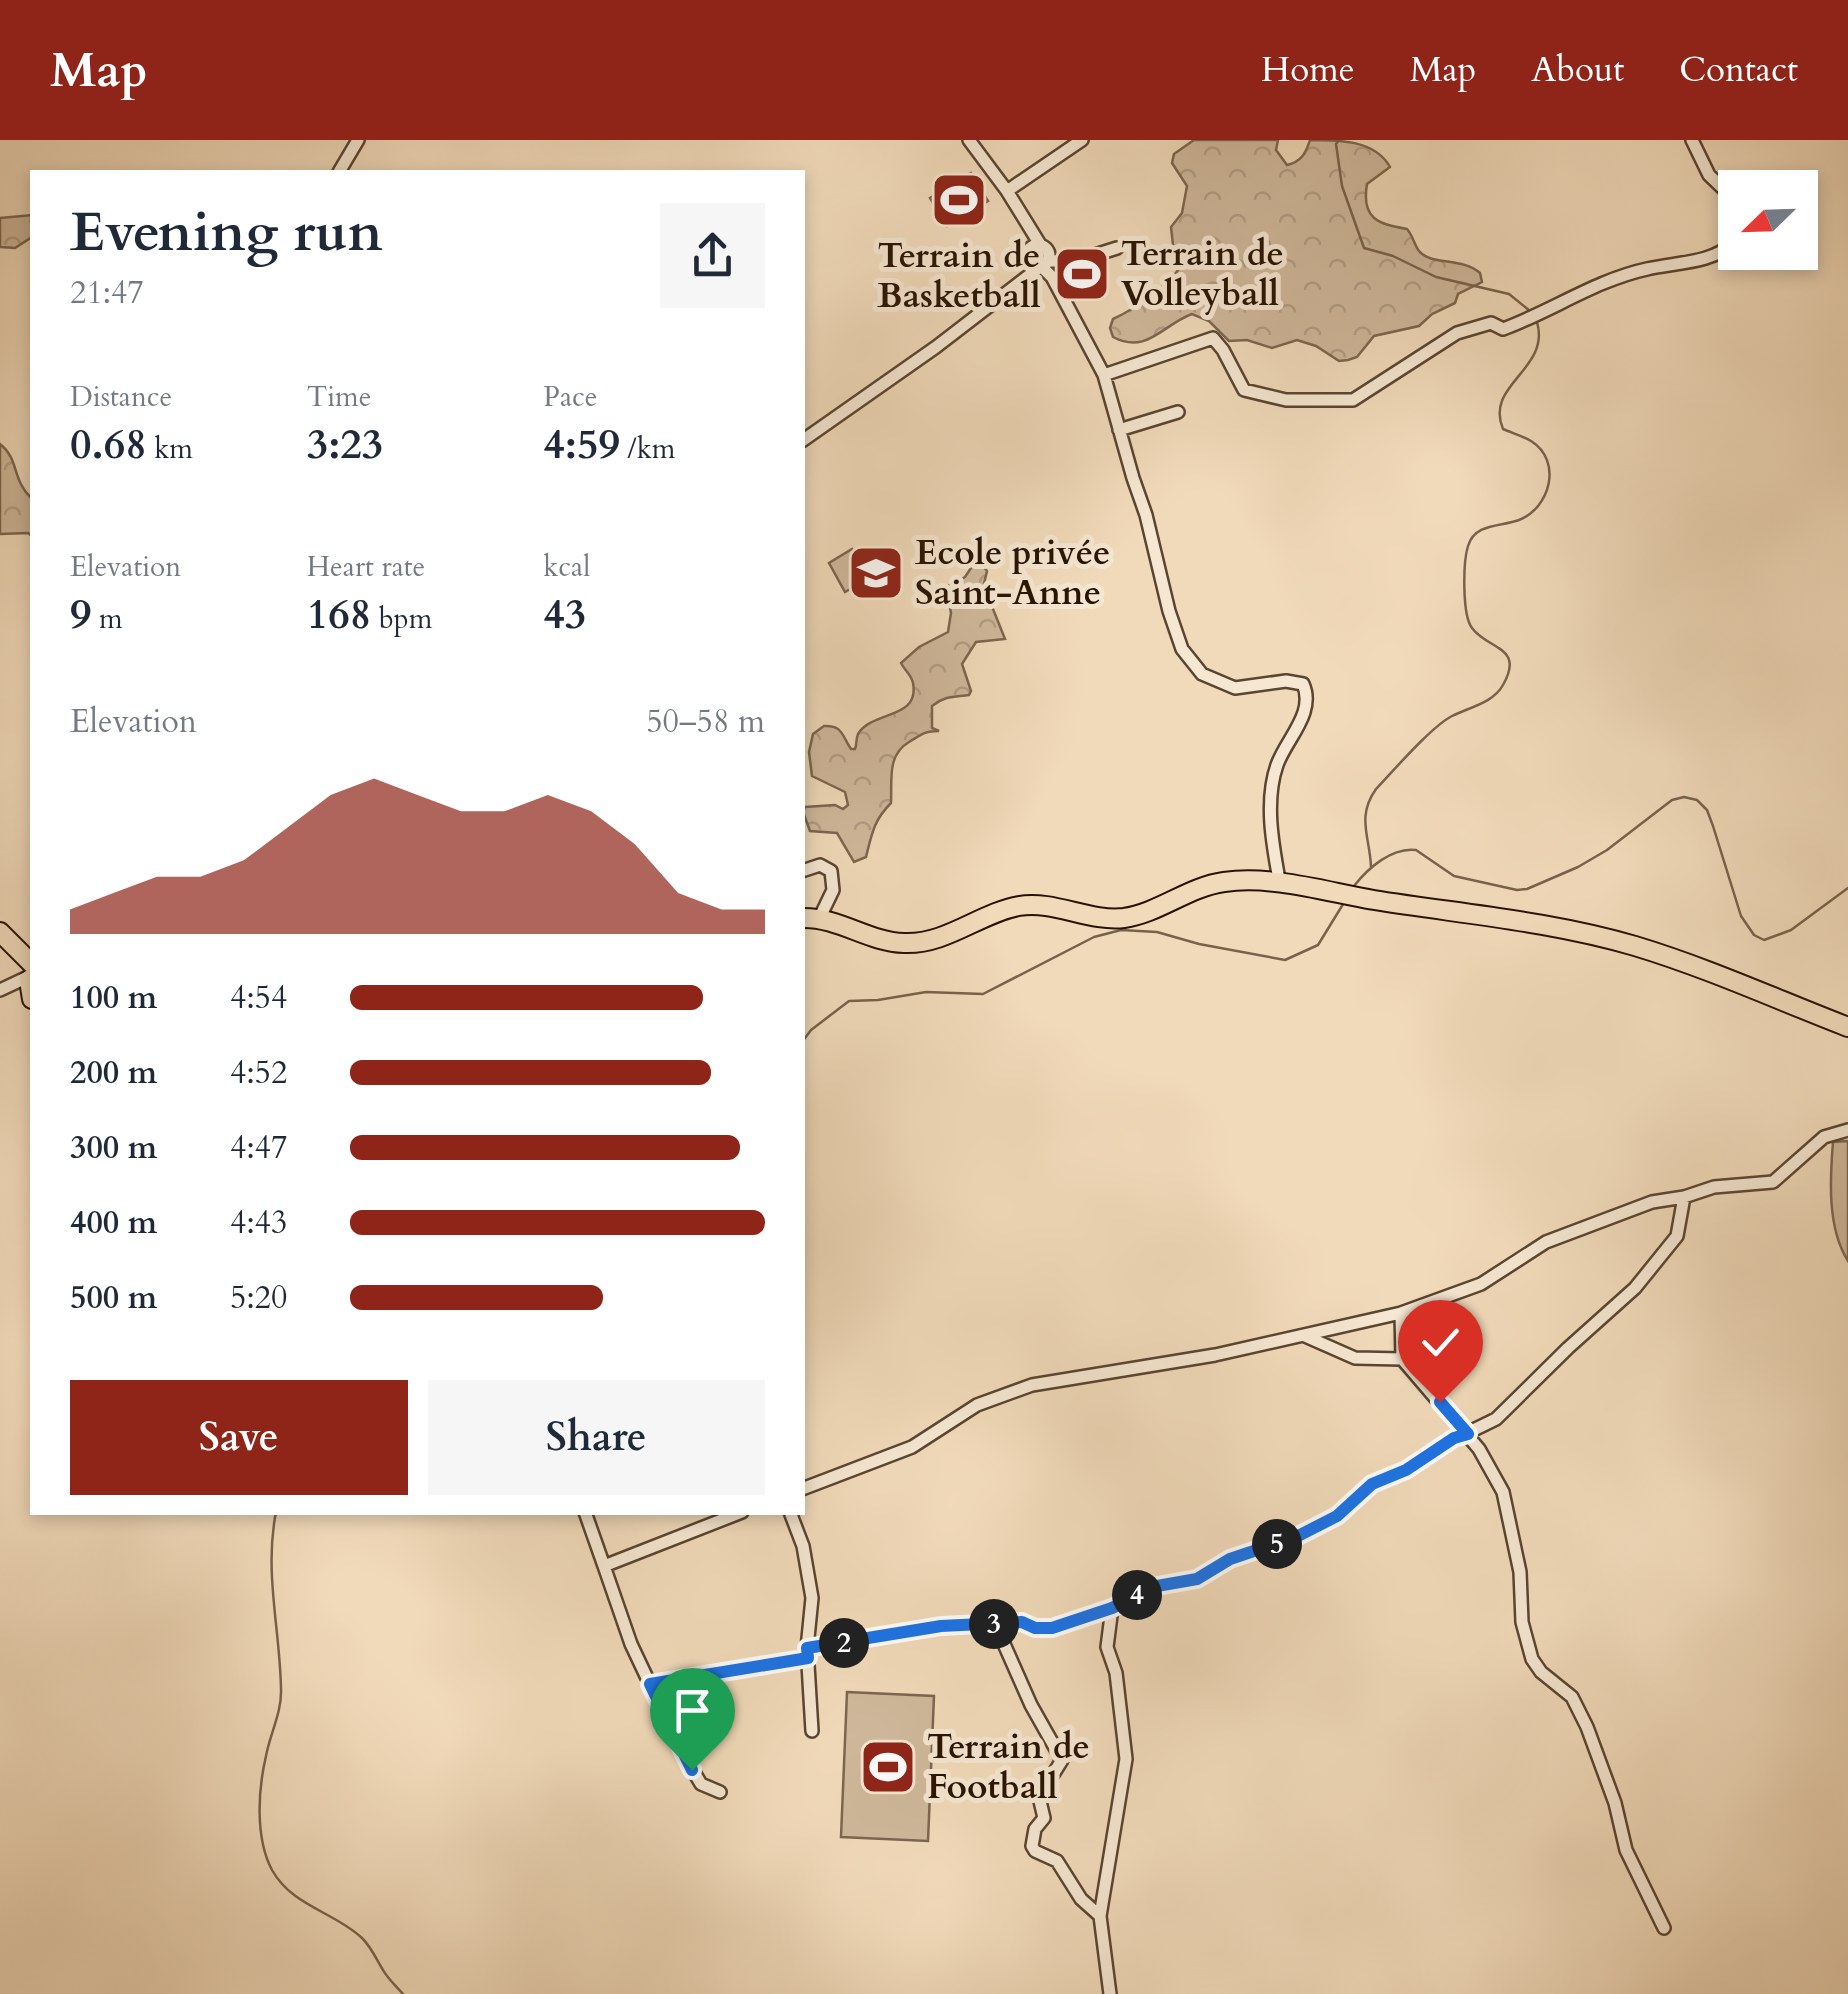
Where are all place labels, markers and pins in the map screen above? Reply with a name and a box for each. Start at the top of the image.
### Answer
sports icon: Terrain de Basketball [929,170,989,230]
place label: Terrain de Volleyball [1121,230,1284,318]
place label: Terrain de Basketball [877,232,1041,320]
sports icon: Terrain de Volleyball [1052,244,1112,304]
place label: Ecole privée Saint-Anne [915,529,1110,617]
school or university icon: Ecole privée Saint-Anne [846,543,906,603]
pin [1398,1300,1483,1403]
pin: 5 [1252,1519,1302,1569]
pin: 4 [1112,1570,1162,1620]
pin: 3 [969,1599,1019,1649]
pin: 2 [819,1618,869,1668]
pin [650,1668,735,1771]
place label: Terrain de Football [927,1723,1090,1811]
sports icon: Terrain de Football [858,1737,918,1797]

